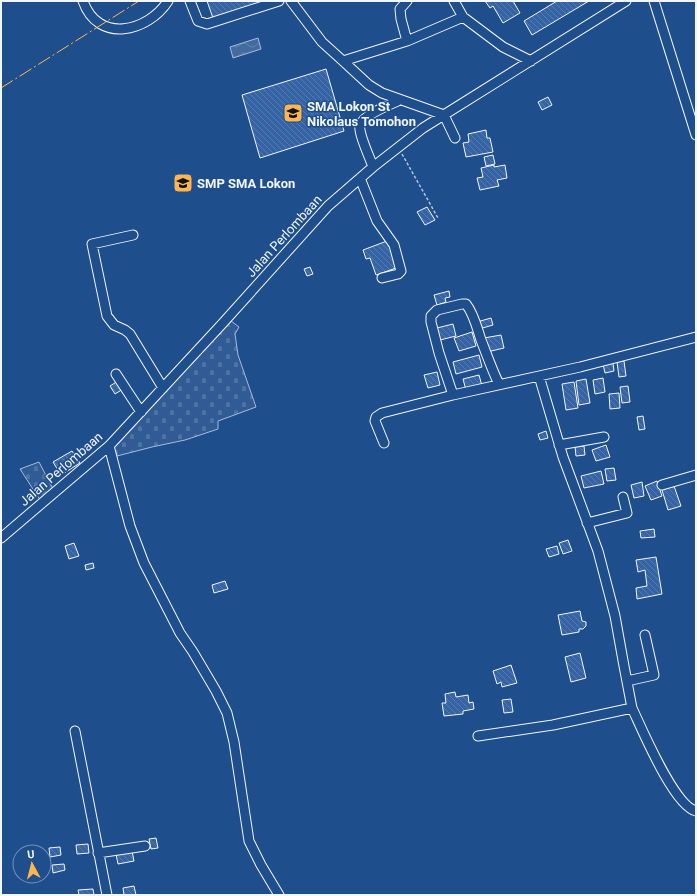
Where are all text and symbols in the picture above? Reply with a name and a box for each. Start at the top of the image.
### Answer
place label: SMA Lokon St Nikolaus Tomohon [307,99,416,129]
school or university icon: SMA Lokon St Nikolaus Tomohon [282,102,304,124]
school or university icon: SMP SMA Lokon [172,172,194,194]
place label: SMP SMA Lokon [197,176,295,191]
street label: Jalan Perlombaan [243,192,325,280]
street label: Jalan Perlombaan [16,429,106,509]
north arrow [12,844,52,884]
text: U [26,848,35,861]

